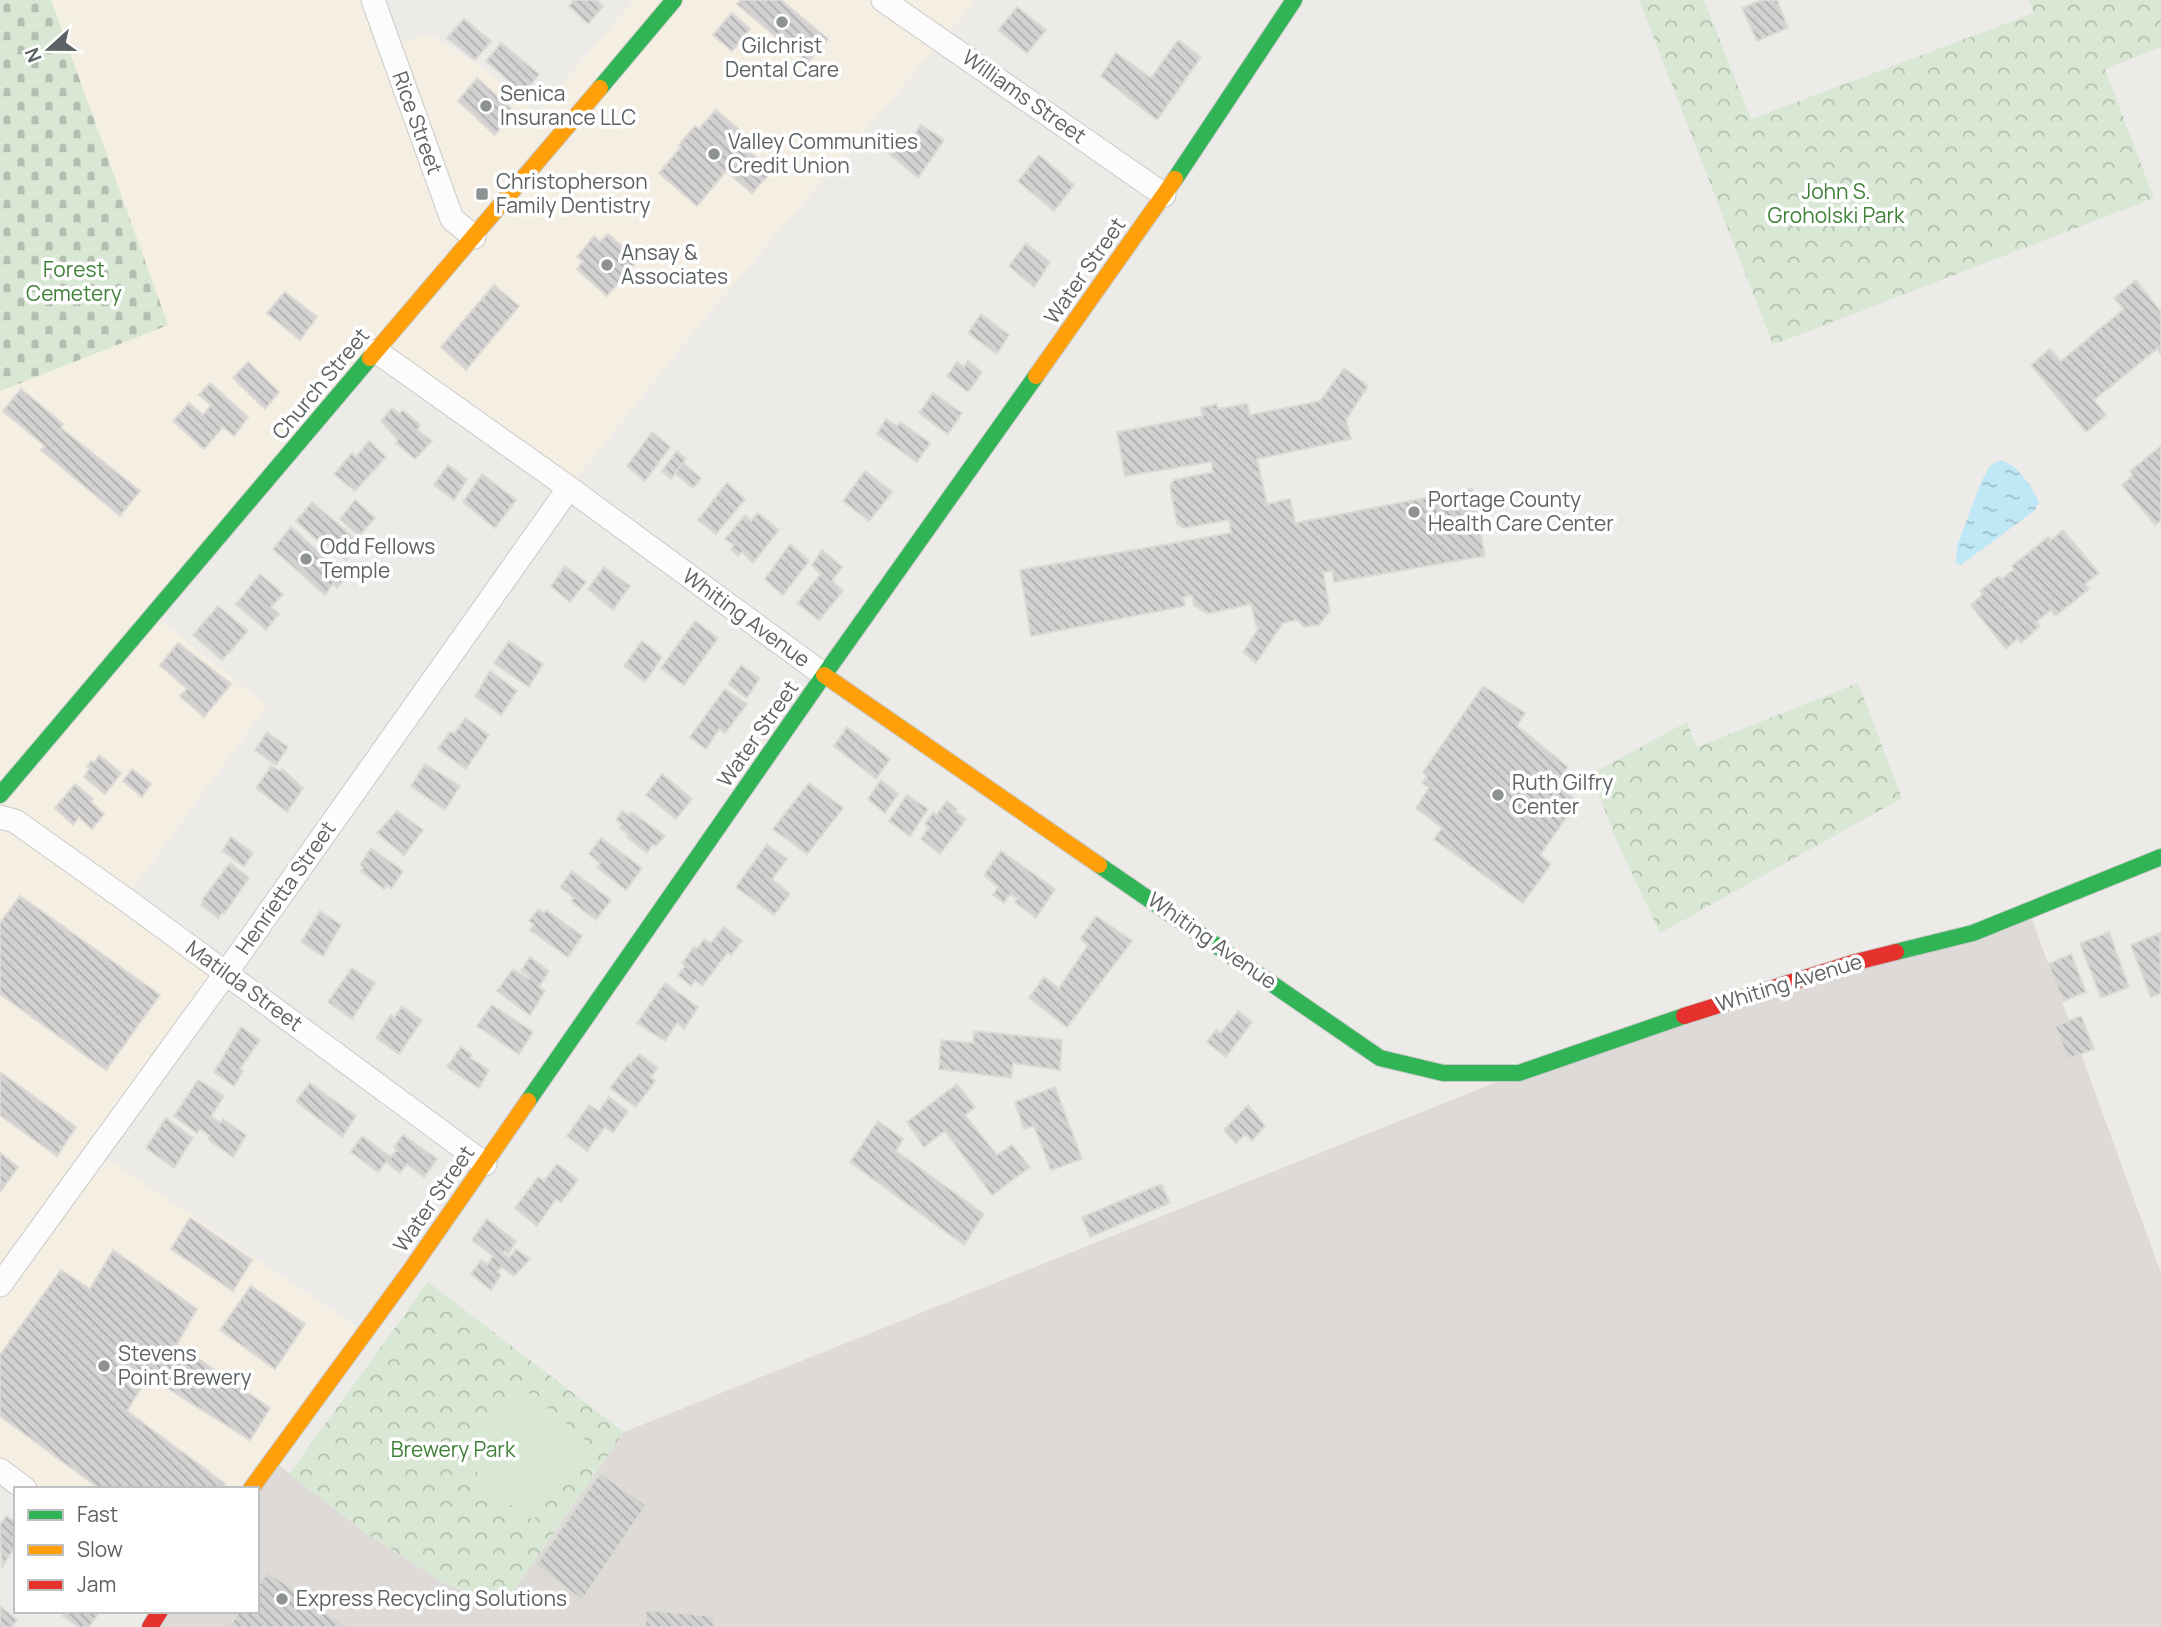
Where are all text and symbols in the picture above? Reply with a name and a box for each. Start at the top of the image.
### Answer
north arrow [14,14,84,84]
marker: Gilchrist Dental Care [774,14,790,30]
place label: Gilchrist Dental Care [725,31,839,83]
street label: Williams Street [957,43,1092,149]
text: N [19,44,48,66]
street label: Rice Street [386,67,449,178]
place label: Senica Insurance LLC [500,79,636,131]
marker: Senica Insurance LLC [478,98,494,114]
place label: Valley Communities Credit Union [728,127,918,179]
marker: Valley Communities Credit Union [706,146,722,162]
place label: Christopherson Family Dentistry [496,167,651,219]
park label: John S. Groholski Park [1768,177,1905,229]
marker: Christopherson Family Dentistry [474,186,490,202]
street label: Water Street [1037,212,1131,329]
place label: Ansay & Associates [621,238,728,290]
park label: Forest Cemetery [26,255,122,307]
marker: Ansay & Associates [599,257,615,273]
street label: Church Street [265,322,375,445]
place label: Portage County Health Care Center [1428,485,1614,537]
marker: Portage County Health Care Center [1406,504,1422,520]
place label: Odd Fellows Temple [320,532,435,584]
marker: Odd Fellows Temple [298,551,314,567]
street label: Whiting Avenue [677,561,816,673]
street label: Water Street [710,675,804,792]
place label: Ruth Gilfry Center [1512,768,1613,820]
marker: Ruth Gilfry Center [1490,787,1506,803]
street label: Henrietta Street [229,815,342,960]
street label: Whiting Avenue [1143,885,1283,995]
street label: Matilda Street [181,933,308,1037]
street label: Whiting Avenue [1712,947,1865,1018]
street label: Water Street [386,1140,480,1257]
place label: Stevens Point Brewery [118,1339,252,1391]
marker: Stevens Point Brewery [96,1358,112,1374]
park label: Brewery Park [391,1435,516,1463]
legend [14,1487,259,1613]
text: Fast [77,1500,118,1528]
text: Slow [77,1535,123,1563]
text: Jam [77,1570,116,1598]
place label: Express Recycling Solutions [296,1584,567,1612]
marker: Express Recycling Solutions [274,1591,290,1607]

